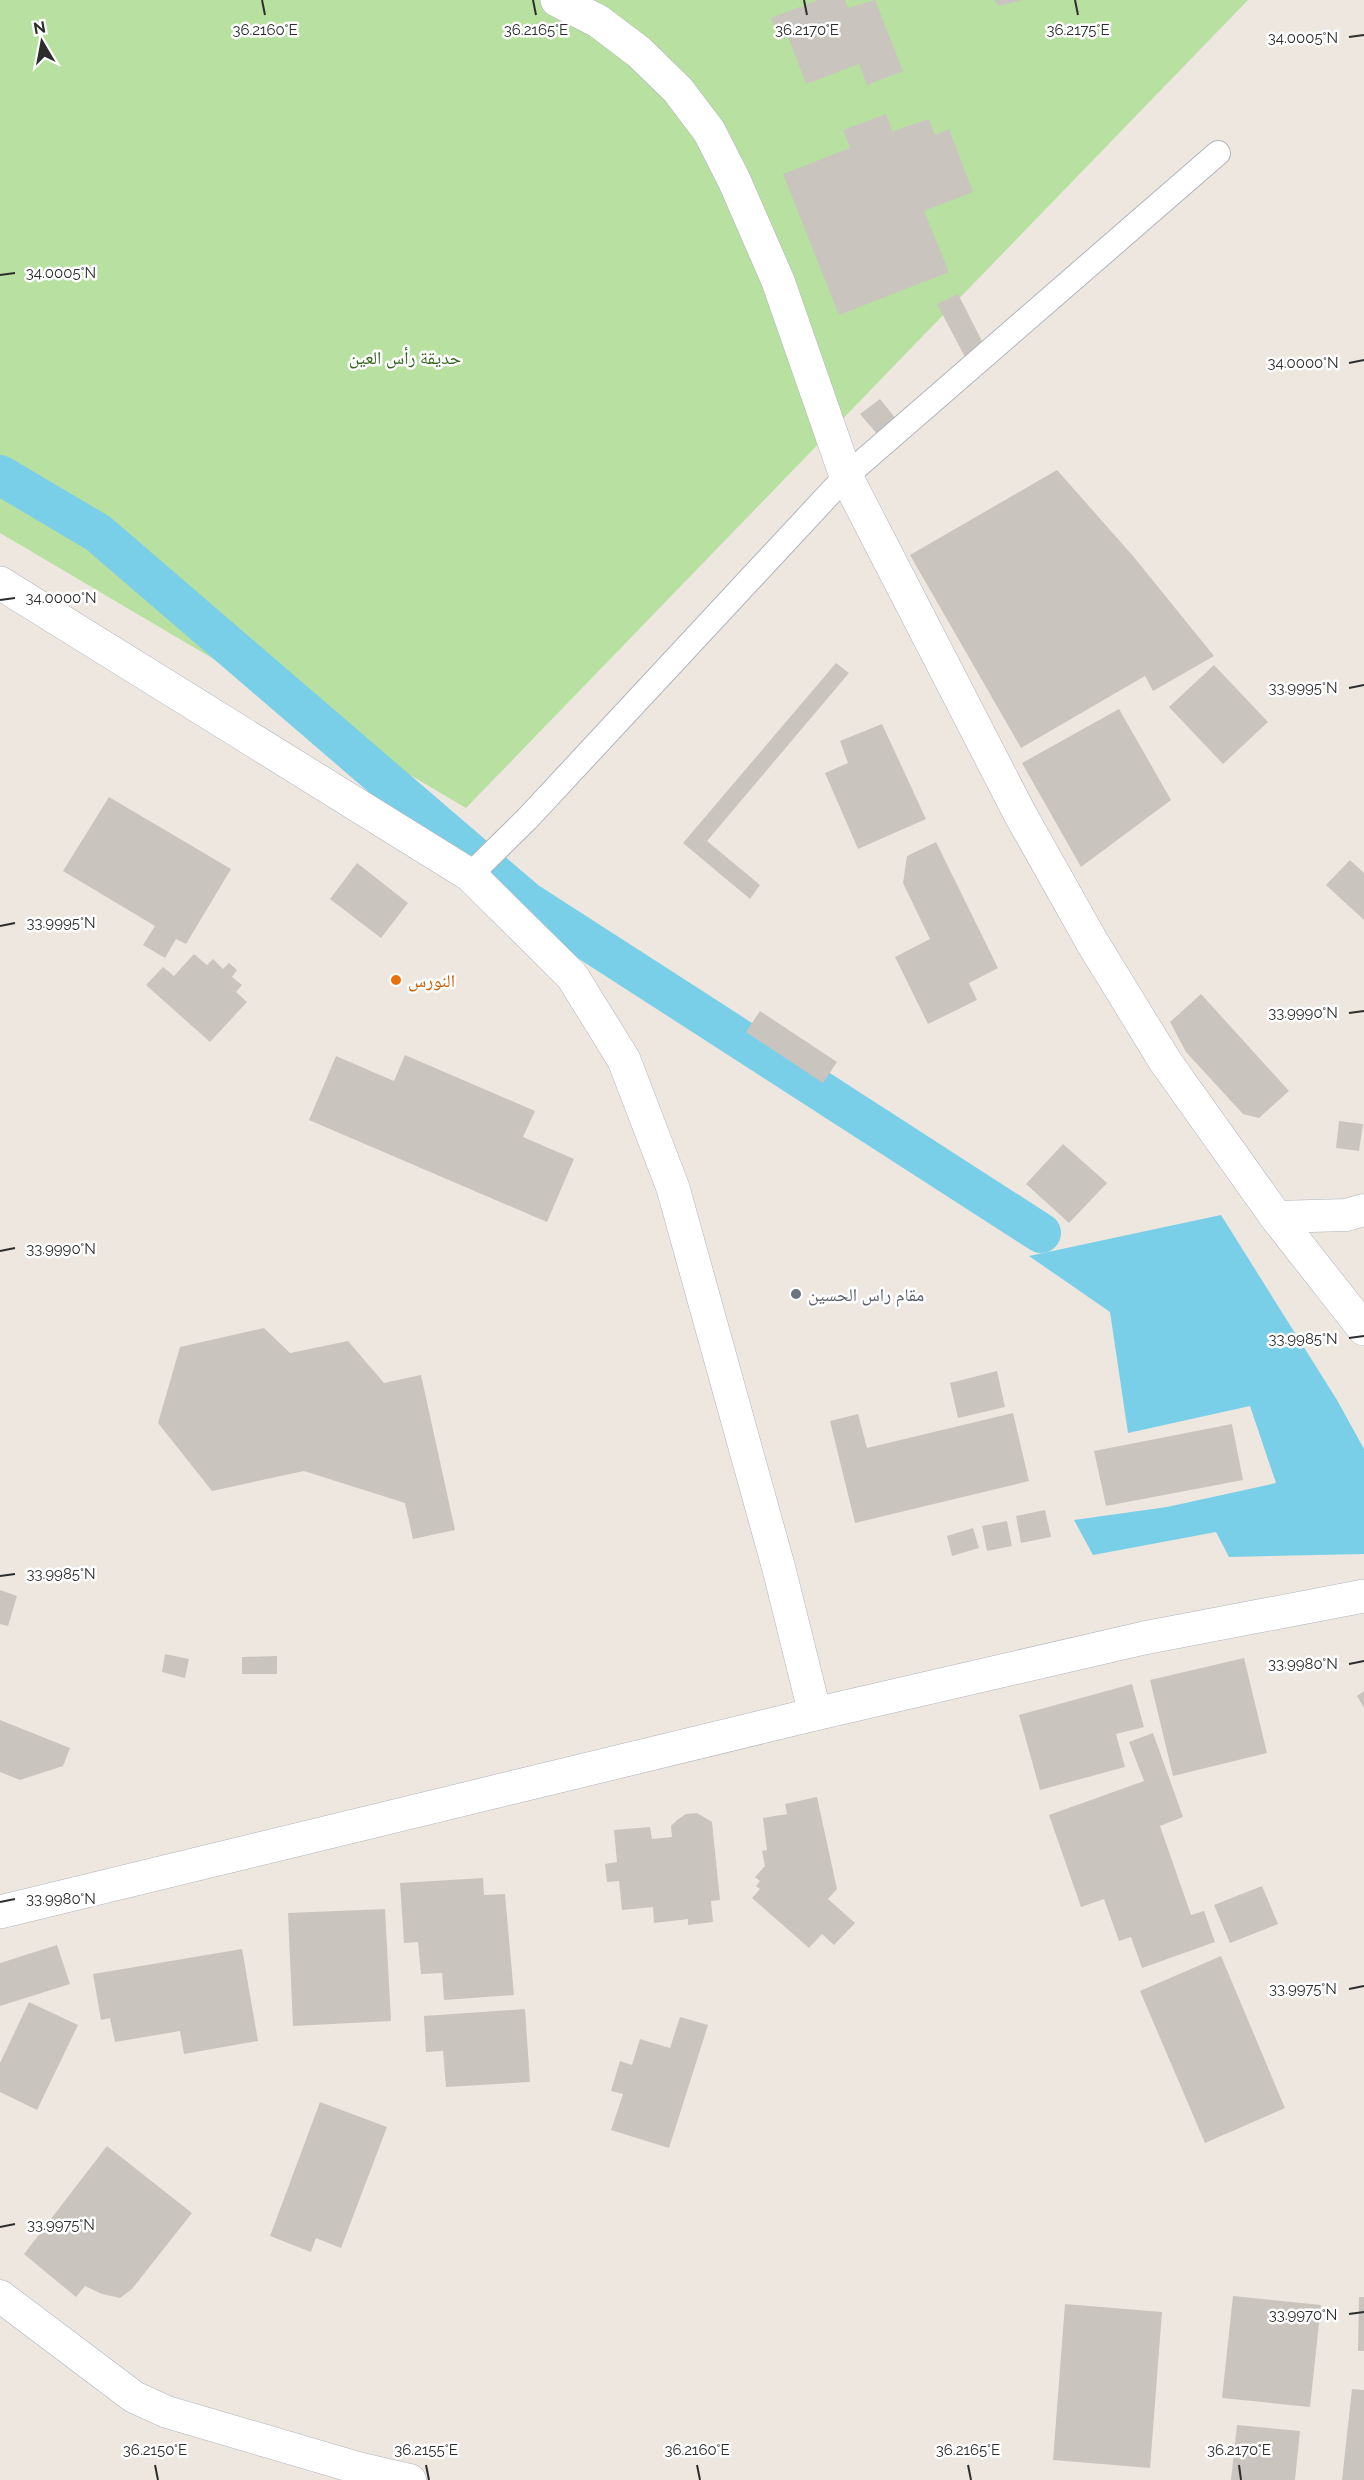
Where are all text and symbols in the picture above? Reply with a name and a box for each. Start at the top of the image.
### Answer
north arrow [12,12,72,72]
text: N [32,17,47,38]
text: 36.2160°E [232,21,298,39]
text: 36.2165°E [504,21,568,39]
text: 36.2170°E [775,21,839,39]
text: 36.2175°E [1046,21,1110,39]
text: 34.0005°N [1268,29,1338,47]
text: 34.0005°N [26,264,96,282]
park label: حديقة رأس العين [349,347,461,369]
text: 34.0000°N [1267,354,1339,372]
text: 34.0000°N [25,589,97,607]
text: 33.9995°N [1269,679,1337,697]
text: 33.9995°N [27,914,95,932]
place label: النورس [408,970,455,992]
marker: النورس [389,973,403,987]
text: 33.9990°N [1268,1004,1338,1022]
text: 33.9990°N [26,1240,96,1258]
place label: مقام راس الحسين [808,1284,924,1307]
marker: مقام راس الحسين [789,1287,803,1301]
text: 33.9985°N [1268,1330,1338,1348]
text: 33.9985°N [26,1565,96,1583]
text: 33.9980°N [1268,1655,1338,1673]
text: 33.9980°N [26,1890,96,1908]
text: 33.9975°N [1269,1980,1337,1998]
text: 33.9975°N [27,2216,95,2234]
text: 33.9970°N [1269,2306,1337,2324]
text: 36.2150°E [123,2441,187,2459]
text: 36.2155°E [394,2441,458,2459]
text: 36.2160°E [664,2441,730,2459]
text: 36.2165°E [936,2441,1000,2459]
text: 36.2170°E [1207,2441,1271,2459]

